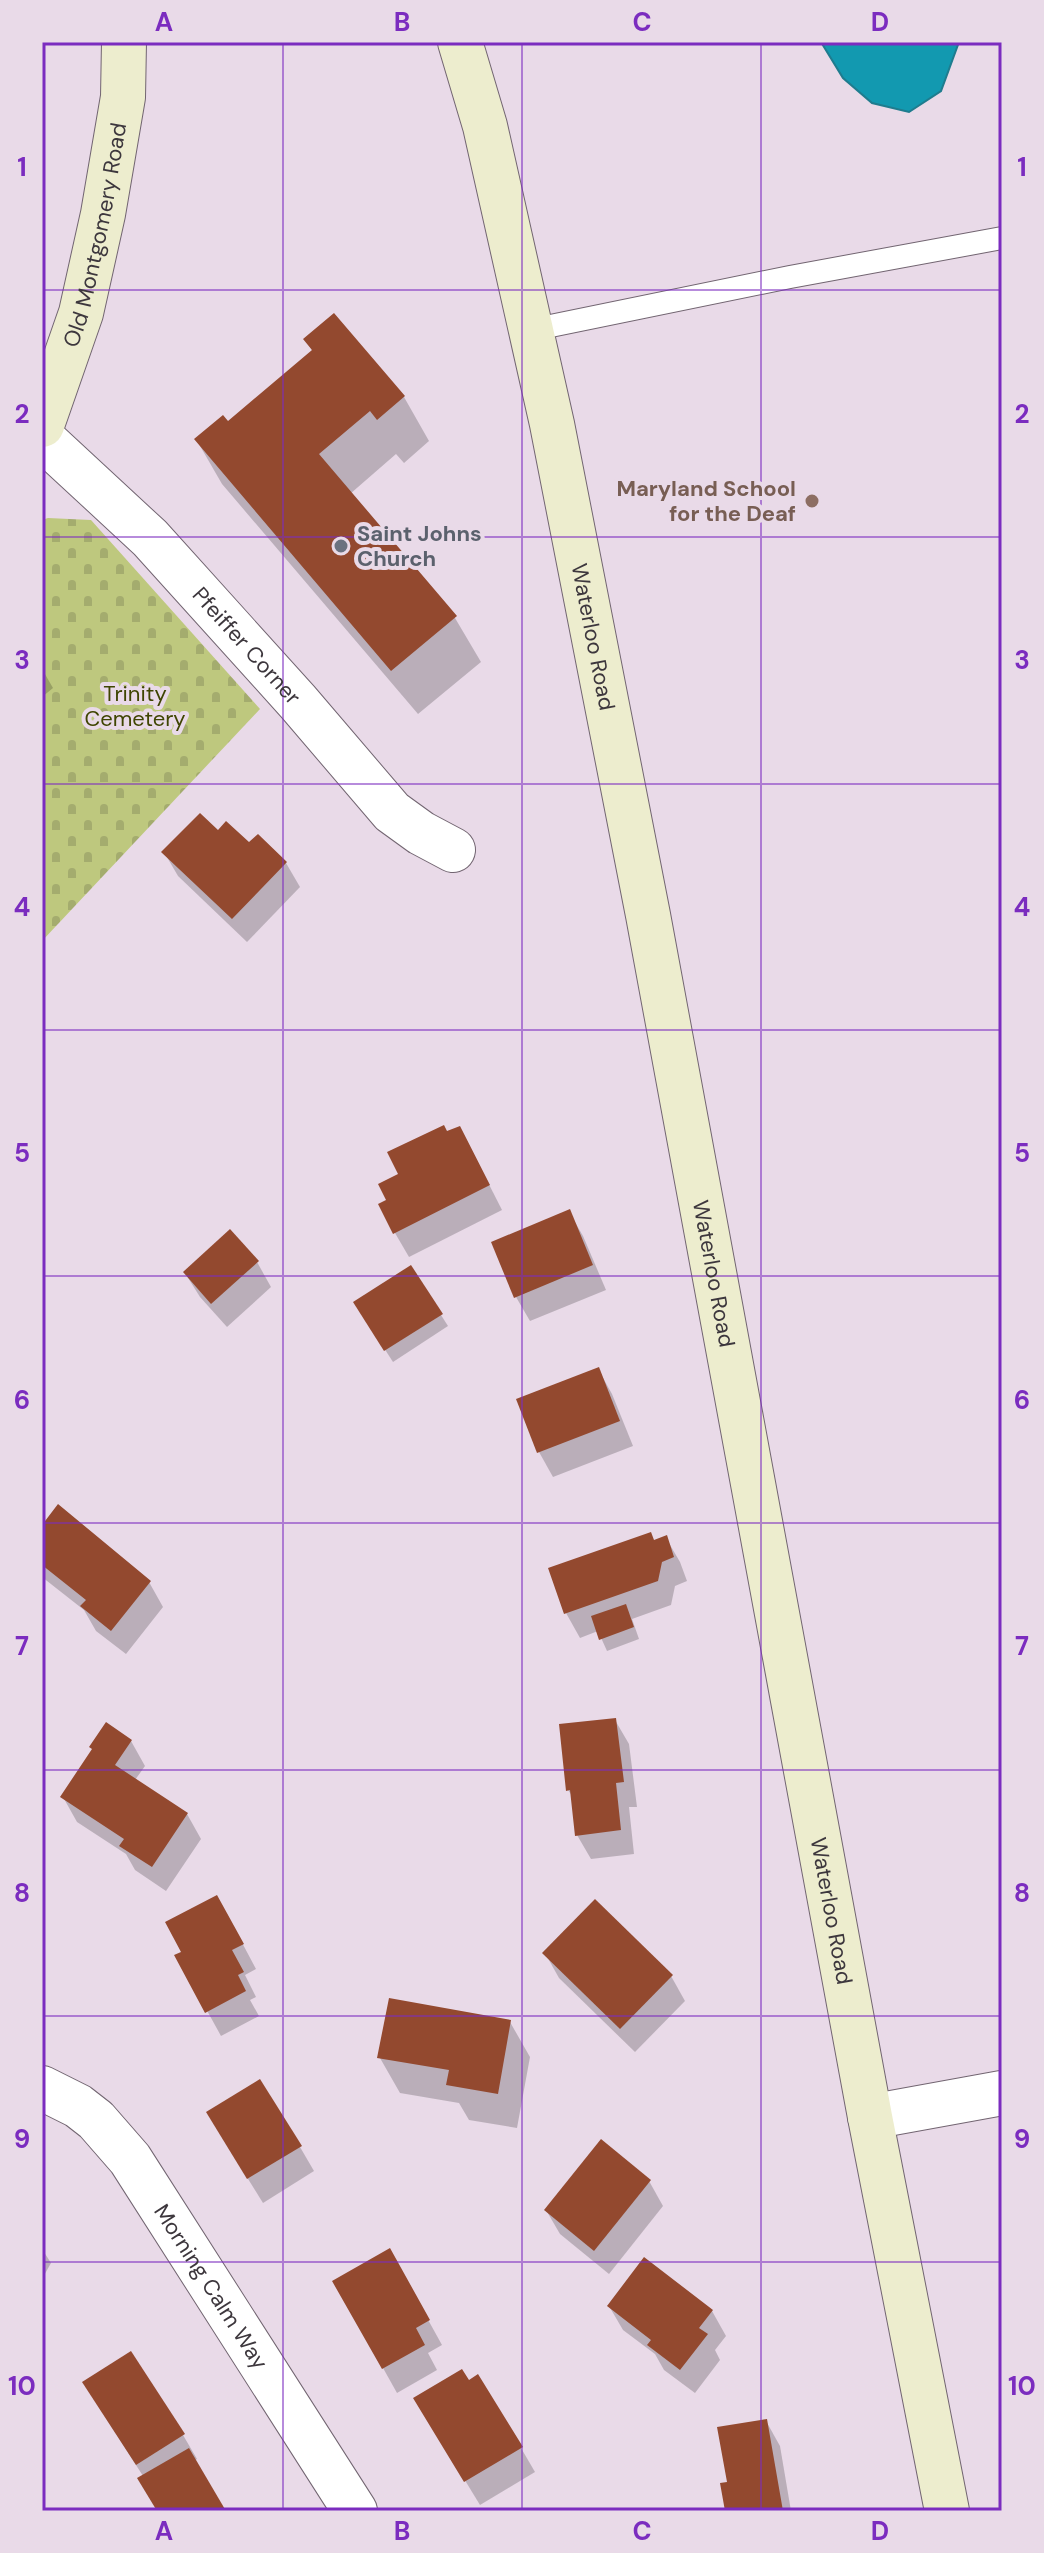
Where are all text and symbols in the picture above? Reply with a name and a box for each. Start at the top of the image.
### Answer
text: A [155,5,173,39]
text: B [394,5,410,39]
text: C [632,5,652,39]
text: D [871,5,889,39]
street label: Old Montgomery Road [56,121,133,351]
text: 1 [17,150,27,184]
text: 1 [1017,150,1027,184]
text: 2 [14,397,30,431]
text: 2 [1014,397,1030,431]
place label: Maryland School for the Deaf [616,474,796,528]
marker: Maryland School for the Deaf [803,492,821,510]
place label: Saint Johns Church [357,519,482,573]
marker: Saint Johns Church [332,537,350,555]
street label: Waterloo Road [565,561,622,713]
street label: Pfeiffer Corner [186,581,307,711]
text: 3 [14,643,30,677]
text: 3 [1014,643,1030,677]
park label: Trinity Cemetery [84,679,186,733]
text: 4 [14,890,30,924]
text: 4 [1014,890,1030,924]
text: 5 [14,1136,30,1170]
text: 5 [1014,1136,1030,1170]
street label: Waterloo Road [686,1198,742,1350]
text: 6 [14,1383,30,1417]
text: 6 [1014,1383,1030,1417]
text: 7 [15,1629,29,1663]
text: 7 [1015,1629,1029,1663]
street label: Waterloo Road [804,1835,859,1987]
text: 8 [14,1876,30,1910]
text: 8 [1014,1876,1030,1910]
text: 9 [14,2122,30,2156]
text: 9 [1014,2122,1030,2156]
street label: Morning Calm Way [147,2199,275,2375]
text: 10 [8,2369,36,2403]
text: 10 [1008,2369,1036,2403]
text: A [155,2514,173,2548]
text: B [394,2514,410,2548]
text: C [632,2514,652,2548]
text: D [871,2514,889,2548]

